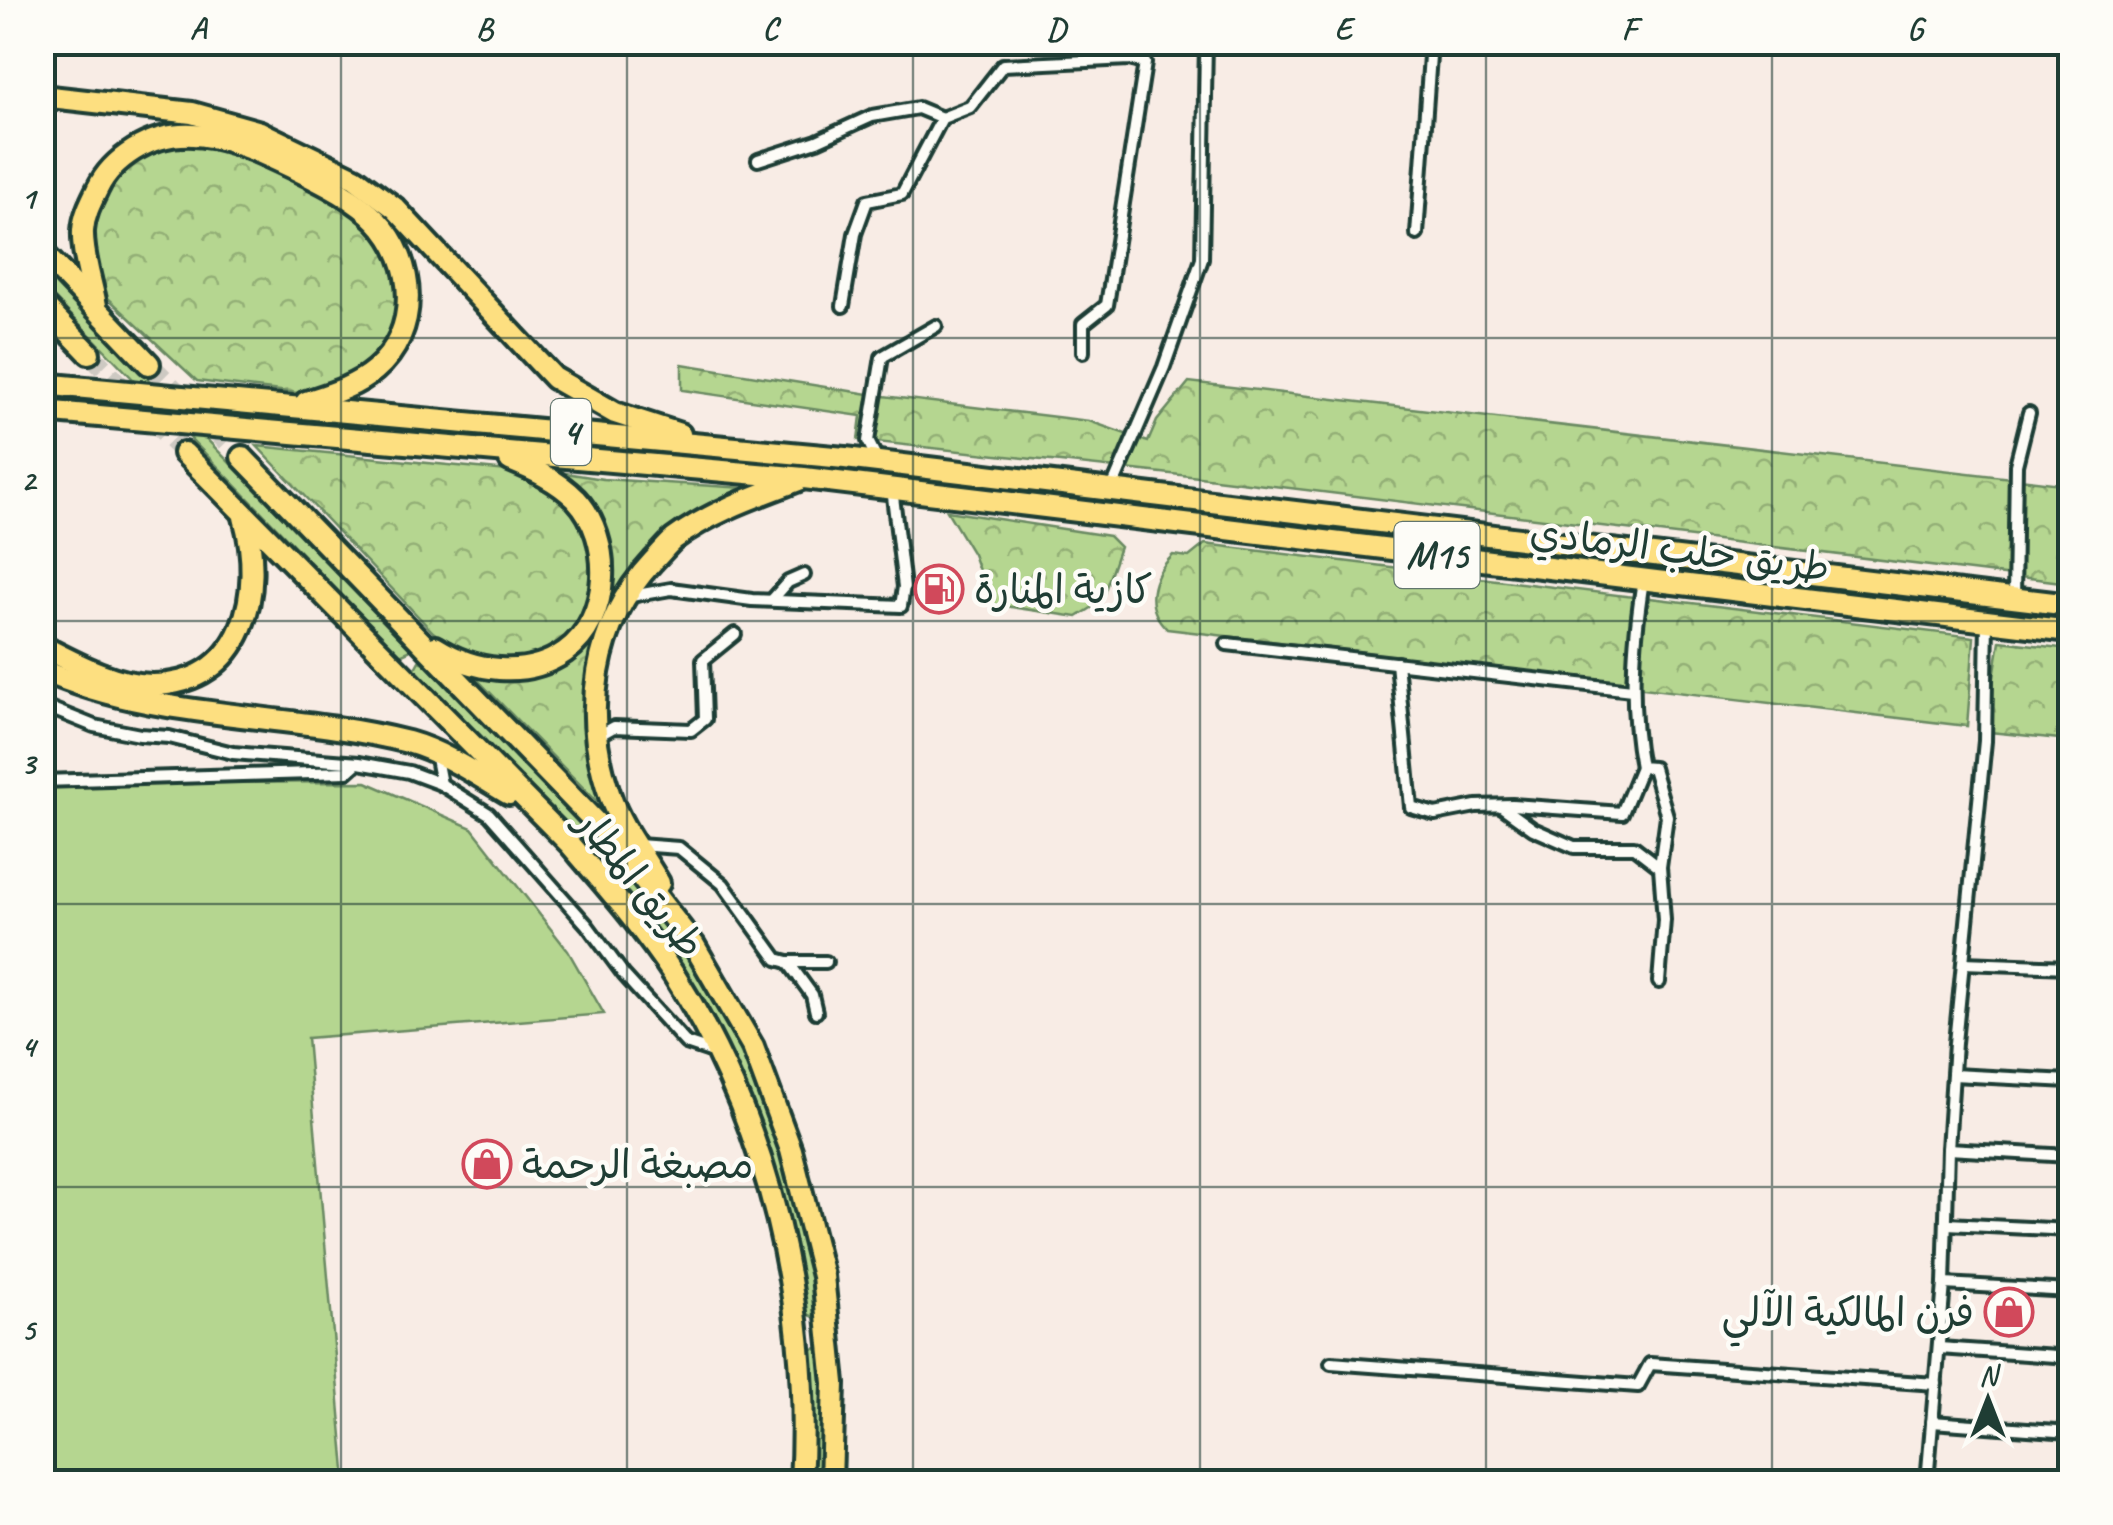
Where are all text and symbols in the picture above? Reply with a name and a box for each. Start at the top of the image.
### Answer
text: A [190,8,209,49]
text: B [476,8,495,49]
text: C [762,8,782,49]
text: D [1047,8,1069,49]
text: E [1334,8,1356,49]
text: F [1622,8,1644,49]
text: G [1907,8,1927,49]
text: 1 [21,177,39,218]
road number: 4 [551,399,591,465]
text: 2 [21,460,38,501]
street label: طريق حلب الرمادي [1527,507,1832,596]
road number: M15 [1394,522,1480,588]
fuel station icon: كازية المنارة [913,563,965,615]
place label: كازية المنارة [974,565,1153,615]
text: 3 [21,743,38,784]
street label: طريق المطار [563,797,716,968]
text: 4 [21,1026,39,1067]
shop icon: مصبغة الرحمة [461,1138,513,1190]
place label: مصبغة الرحمة [522,1140,753,1190]
shop icon: فرن المالكية الآلي [1983,1286,2035,1338]
place label: فرن المالكية الآلي [1722,1288,1974,1347]
text: 5 [21,1309,38,1350]
north arrow [1938,1350,2038,1450]
text: N [1979,1358,2001,1393]

